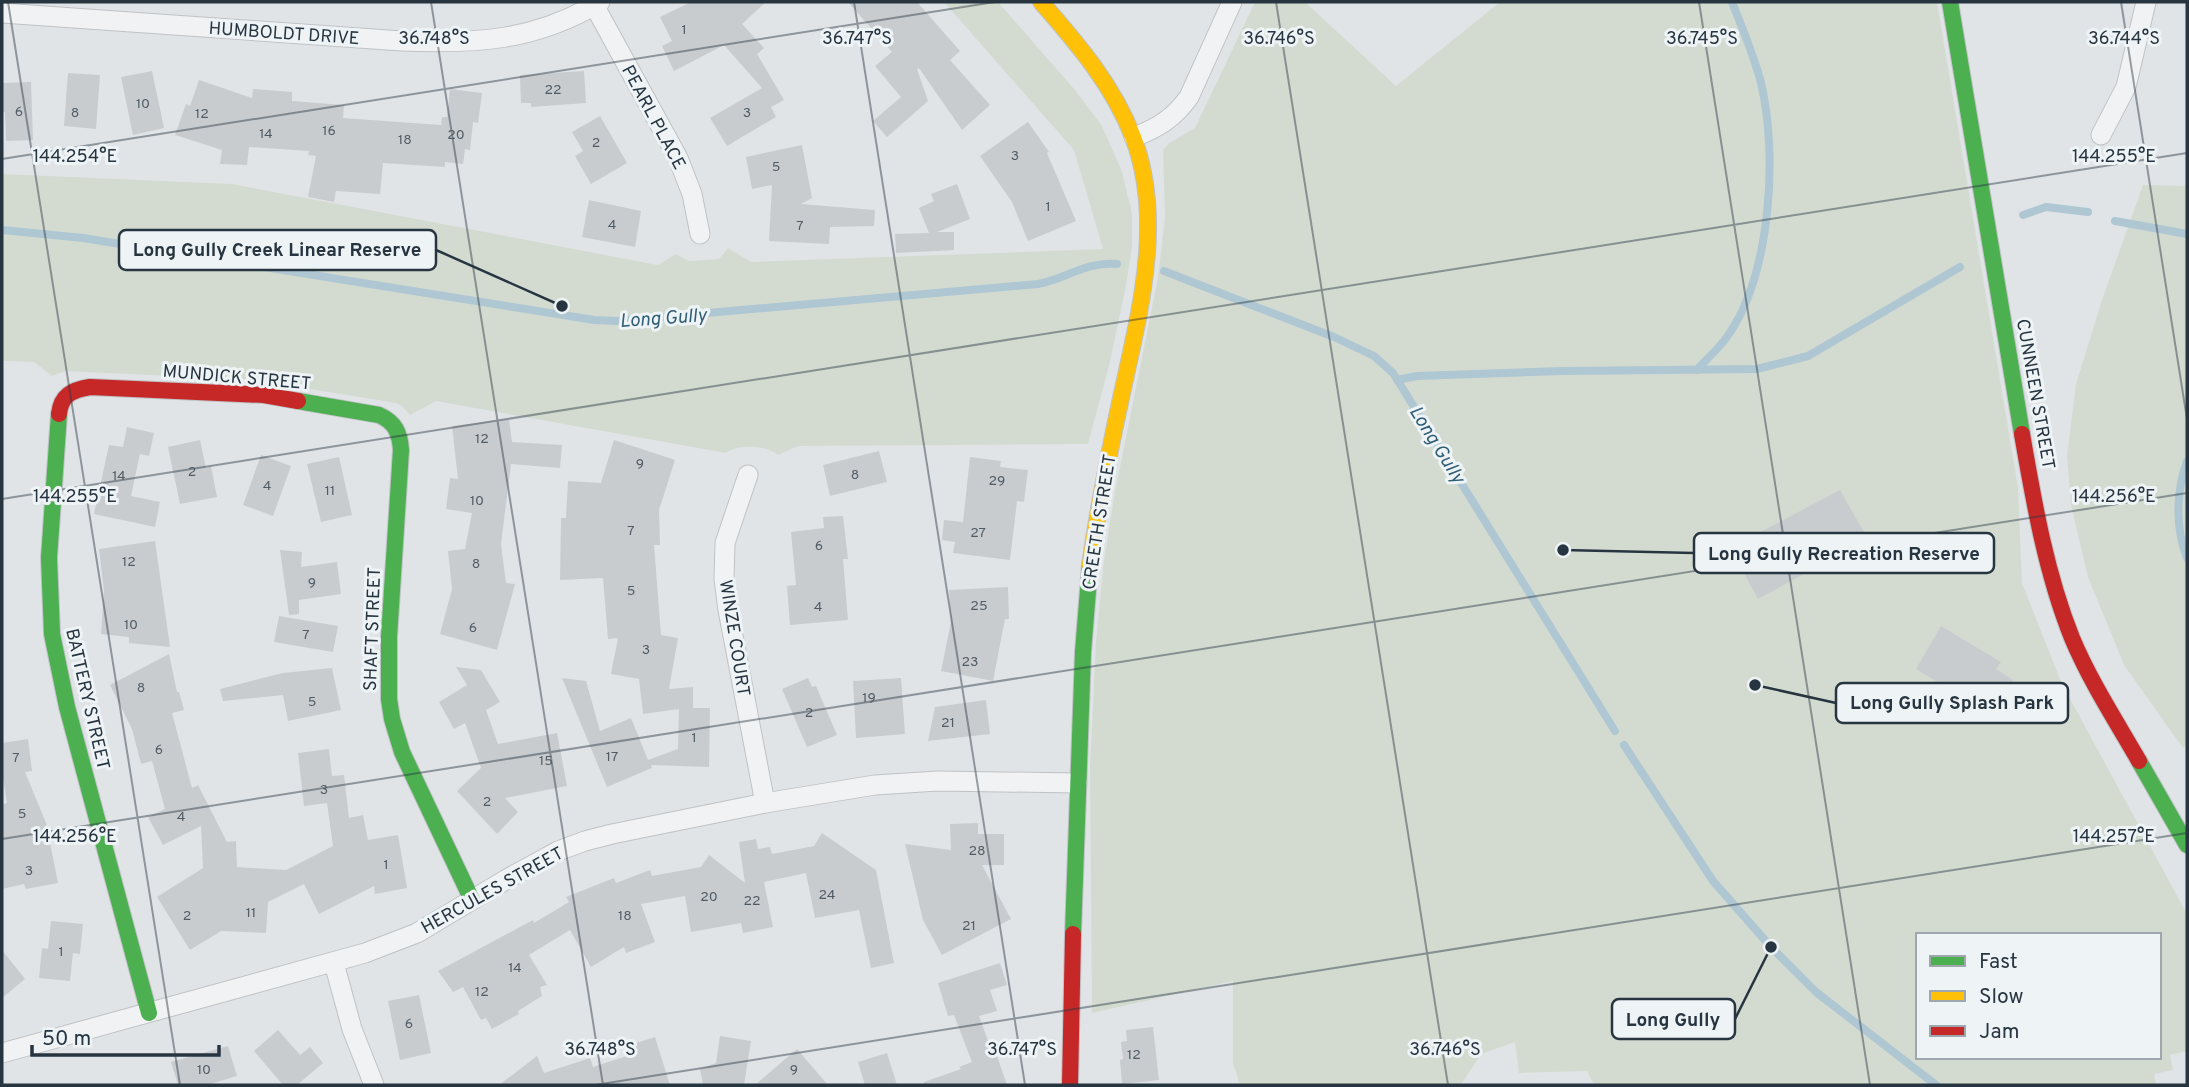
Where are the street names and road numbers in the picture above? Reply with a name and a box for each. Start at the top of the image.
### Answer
street label: HUMBOLDT DRIVE [208,18,360,51]
street label: PEARL PLACE [615,61,690,174]
street label: CUNNEEN STREET [2010,317,2059,471]
street label: MUNDICK STREET [162,361,312,396]
street label: CREETH STREET [1078,453,1123,592]
street label: SHAFT STREET [360,567,387,691]
street label: WINZE COURT [713,578,754,698]
street label: BATTERY STREET [59,626,114,772]
street label: HERCULES STREET [417,843,568,940]

